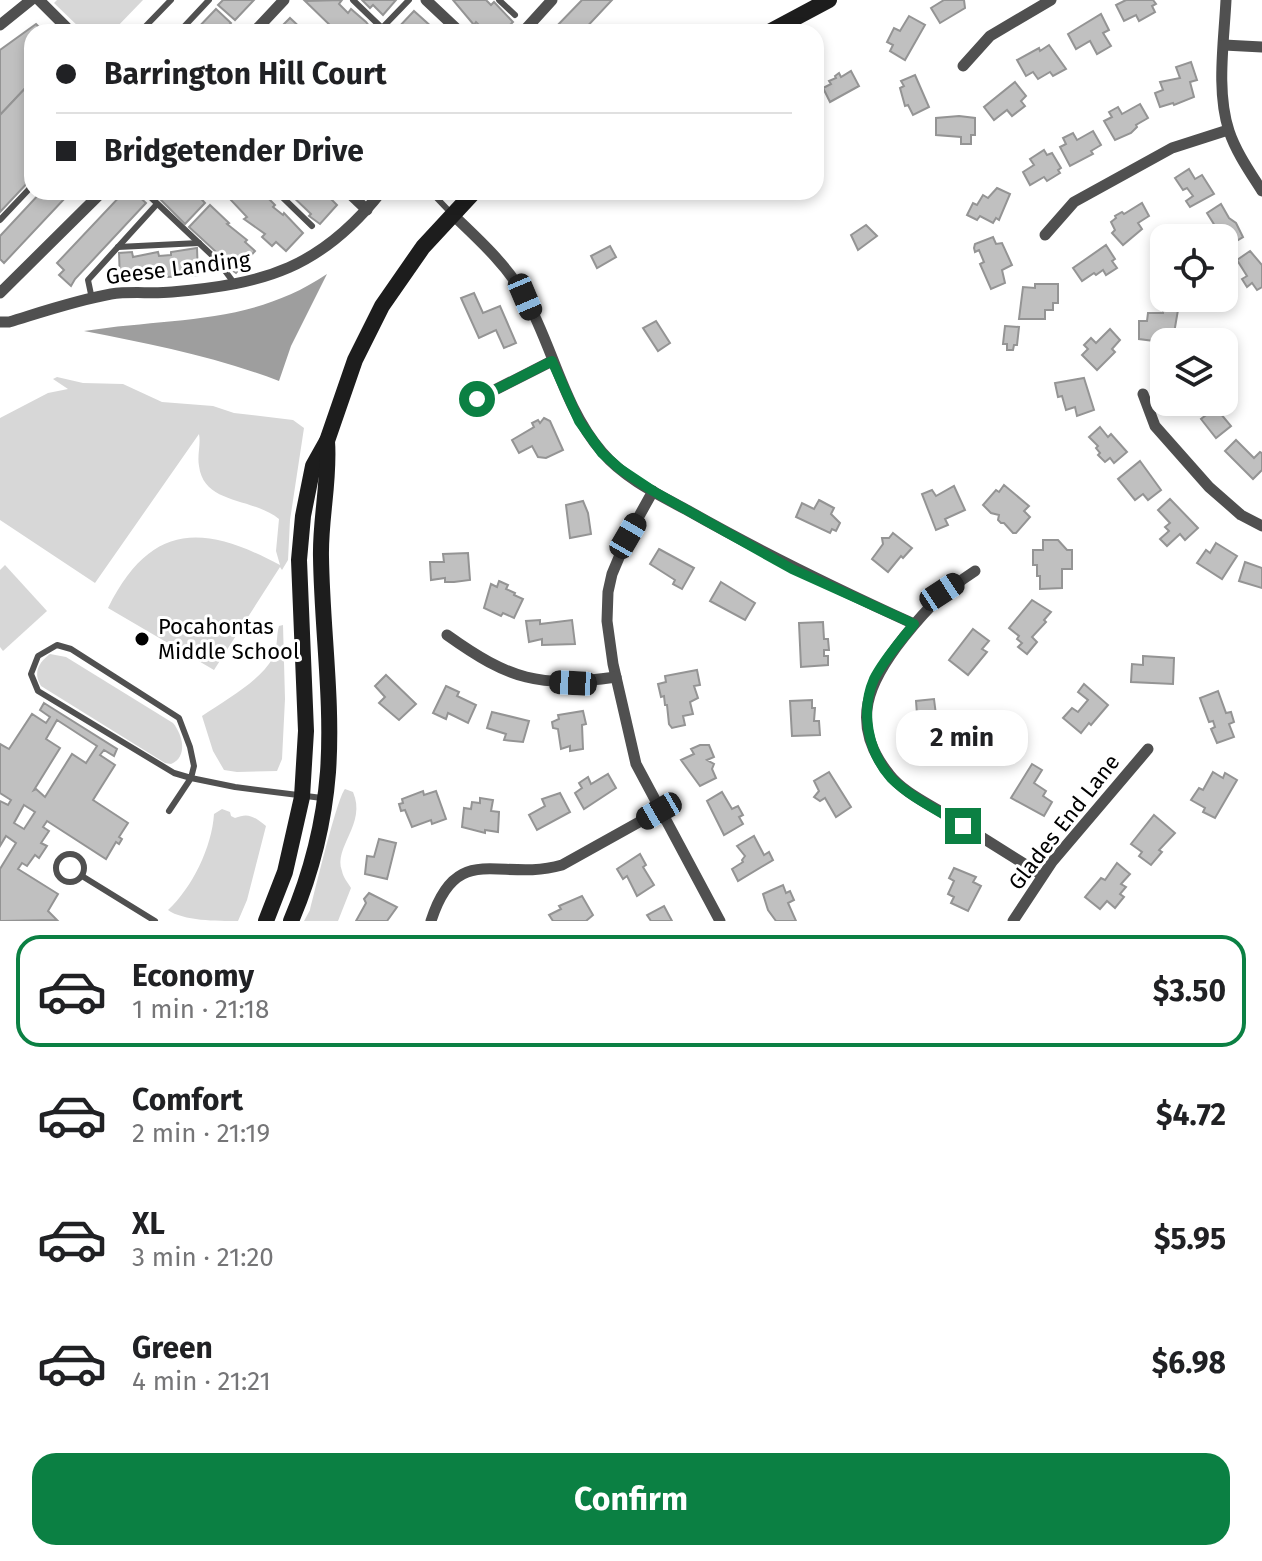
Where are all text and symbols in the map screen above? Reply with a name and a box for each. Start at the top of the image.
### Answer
text: Barrington Hill Court [104,56,387,92]
text: Bridgetender Drive [104,133,364,169]
map controls [1150,224,1238,416]
button: locate [1150,224,1238,312]
street label: Geese Landing [104,246,252,290]
car [505,270,545,324]
button: layers [1150,328,1238,416]
route start [459,381,495,417]
car [606,509,650,563]
car [915,569,969,615]
place label: Pocahontas Middle School [158,613,299,665]
marker: Pocahontas Middle School [133,630,151,648]
car [548,670,598,696]
callout: 2 min [897,710,1029,766]
text: 2 min [930,722,994,753]
street label: Glades End Lane [1003,749,1125,895]
car [632,789,686,833]
route end [945,808,981,844]
icon: car [36,955,108,1027]
text: Economy [132,958,254,994]
text: $3.50 [1153,973,1226,1009]
text: 1 min · 21:18 [132,994,269,1025]
icon: car [36,1079,108,1151]
text: Comfort [132,1082,243,1118]
text: $4.72 [1156,1097,1226,1133]
text: 2 min · 21:19 [132,1118,270,1149]
icon: car [36,1203,108,1275]
text: XL [132,1206,165,1242]
text: $5.95 [1154,1221,1226,1257]
text: 3 min · 21:20 [132,1242,274,1273]
icon: car [36,1327,108,1399]
text: Green [132,1330,213,1366]
text: $6.98 [1152,1345,1226,1381]
text: 4 min · 21:21 [132,1366,271,1397]
button: Confirm [32,1453,1230,1545]

